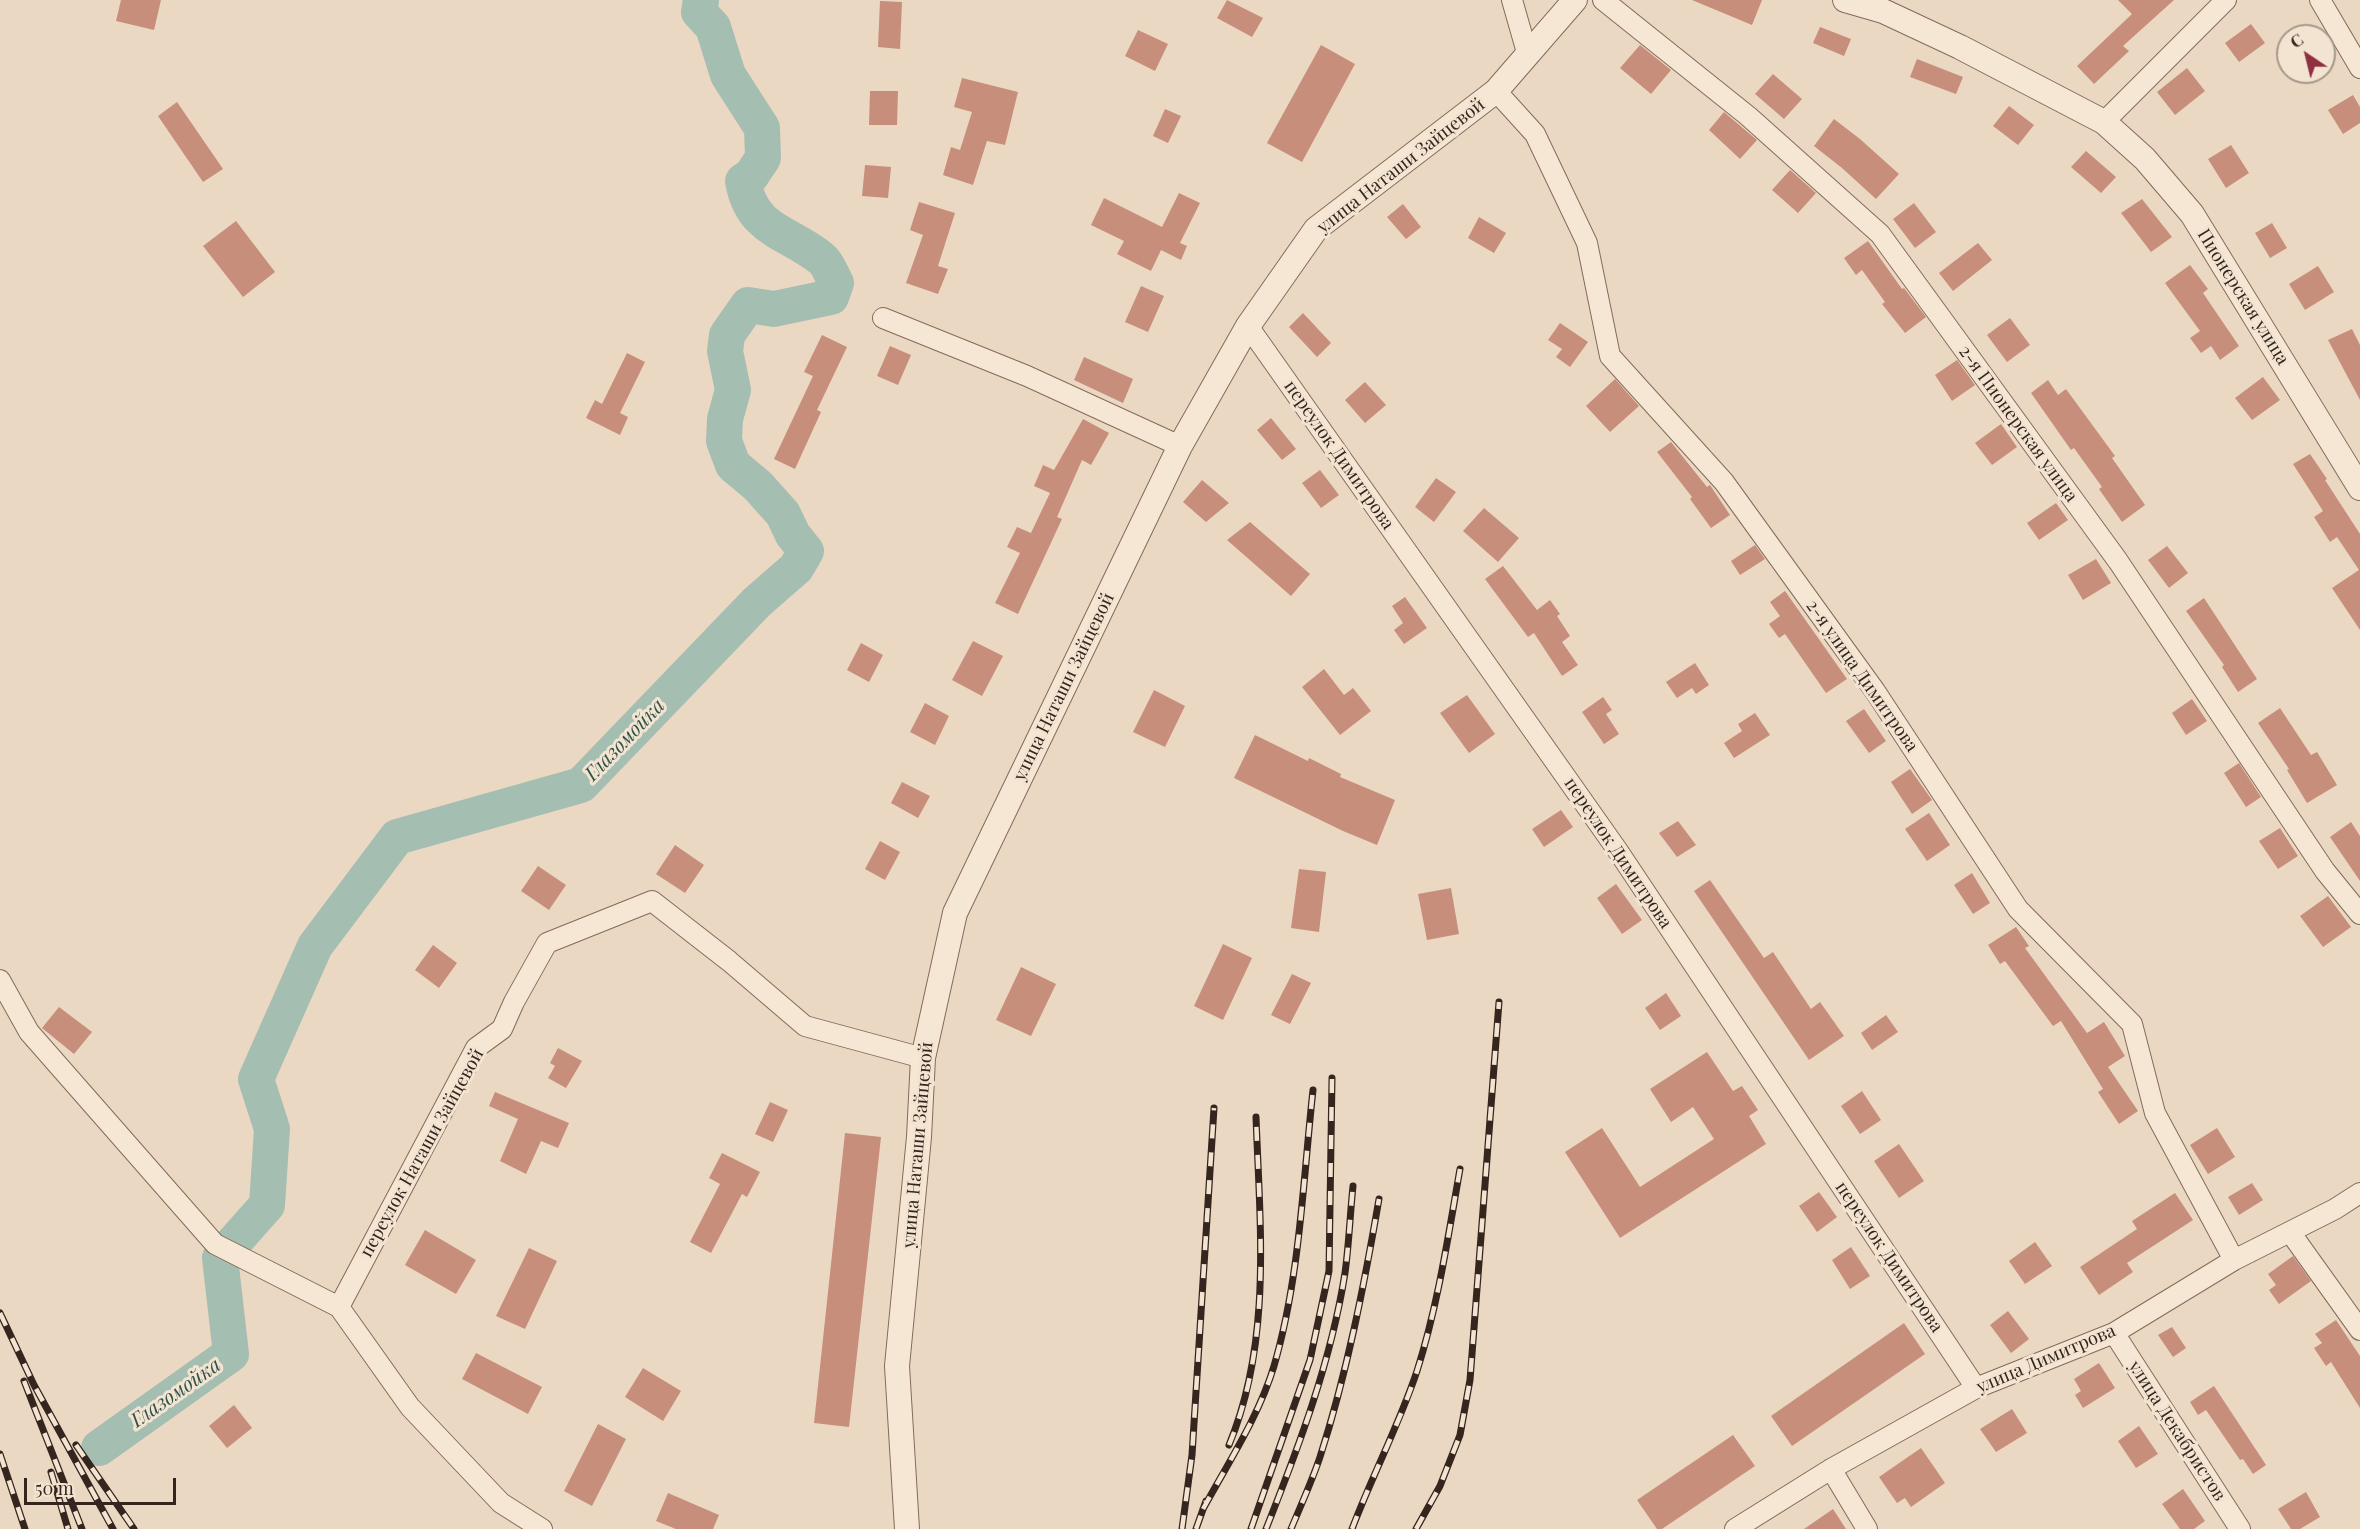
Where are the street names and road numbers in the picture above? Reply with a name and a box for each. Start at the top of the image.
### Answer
street label: улица Наташи Зайцевой [1313,94,1489,238]
street label: Пионерская улица [2192,225,2294,369]
street label: 2-я Пионерская улица [1954,342,2082,506]
street label: переулок Димитрова [1279,376,1399,534]
street label: улица Наташи Зайцевой [1009,589,1119,785]
street label: 2-я улица Димитрова [1801,596,1923,756]
street label: переулок Димитрова [1560,774,1676,932]
street label: улица Наташи Зайцевой [898,1041,938,1249]
street label: переулок Наташи Зайцевой [356,1045,488,1261]
street label: переулок Димитрова [1831,1178,1947,1336]
street label: улица Димитрова [1973,1320,2119,1398]
street label: улица Декабристов [2124,1357,2230,1505]

